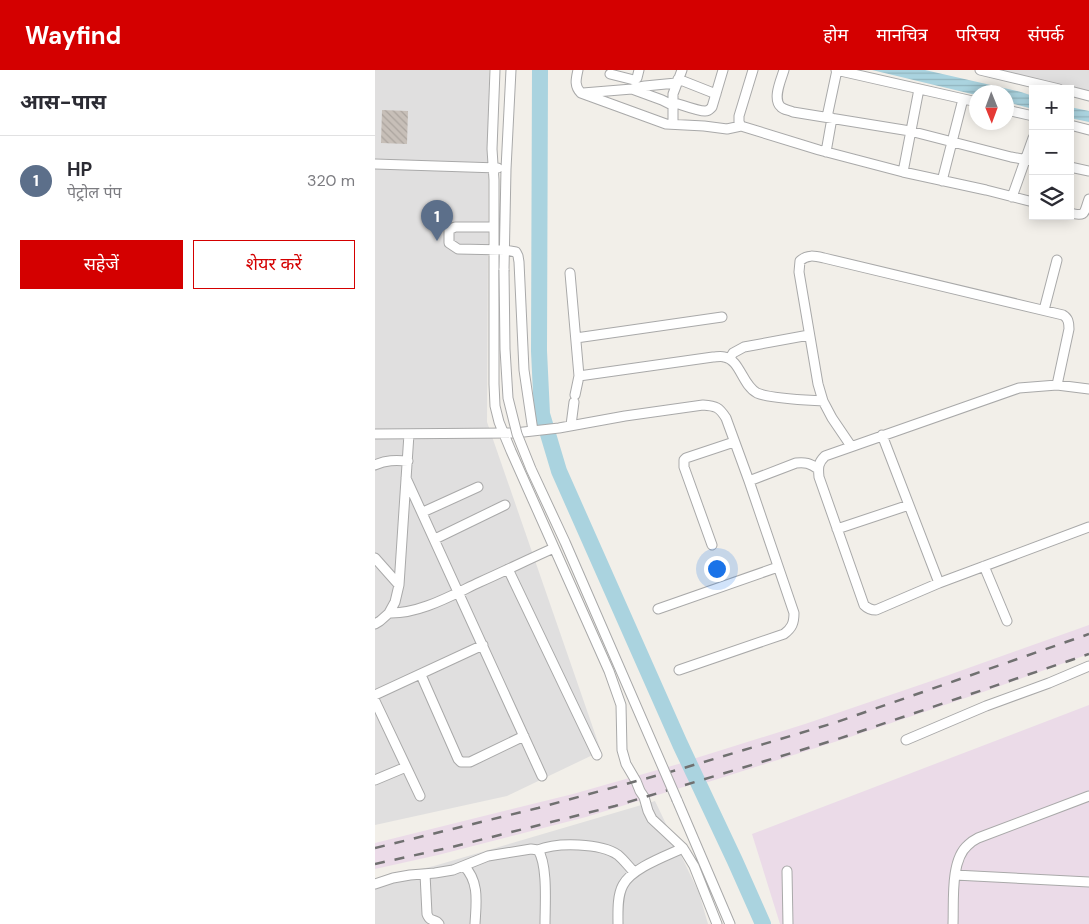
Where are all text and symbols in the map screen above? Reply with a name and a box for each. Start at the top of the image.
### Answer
text: Wayfind [25,20,121,51]
text: होम [823,23,848,47]
text: मानचित्र [876,23,928,47]
text: परिचय [956,23,1000,47]
text: संपर्क [1028,23,1064,47]
north arrow [969,85,1014,130]
map controls [1029,85,1074,220]
button: + [1029,85,1074,130]
text: आस-पास [20,88,106,116]
button: − [1029,130,1074,175]
text: HP [67,157,92,182]
text: 1 [33,170,39,191]
text: 320 m [307,170,355,191]
button: layers [1029,175,1074,220]
text: पेट्रोल पंप [67,182,122,203]
pin: 1 [421,200,453,241]
button: सहेजें [20,240,183,289]
button: शेयर करें [193,240,355,289]
your location [704,556,730,582]

